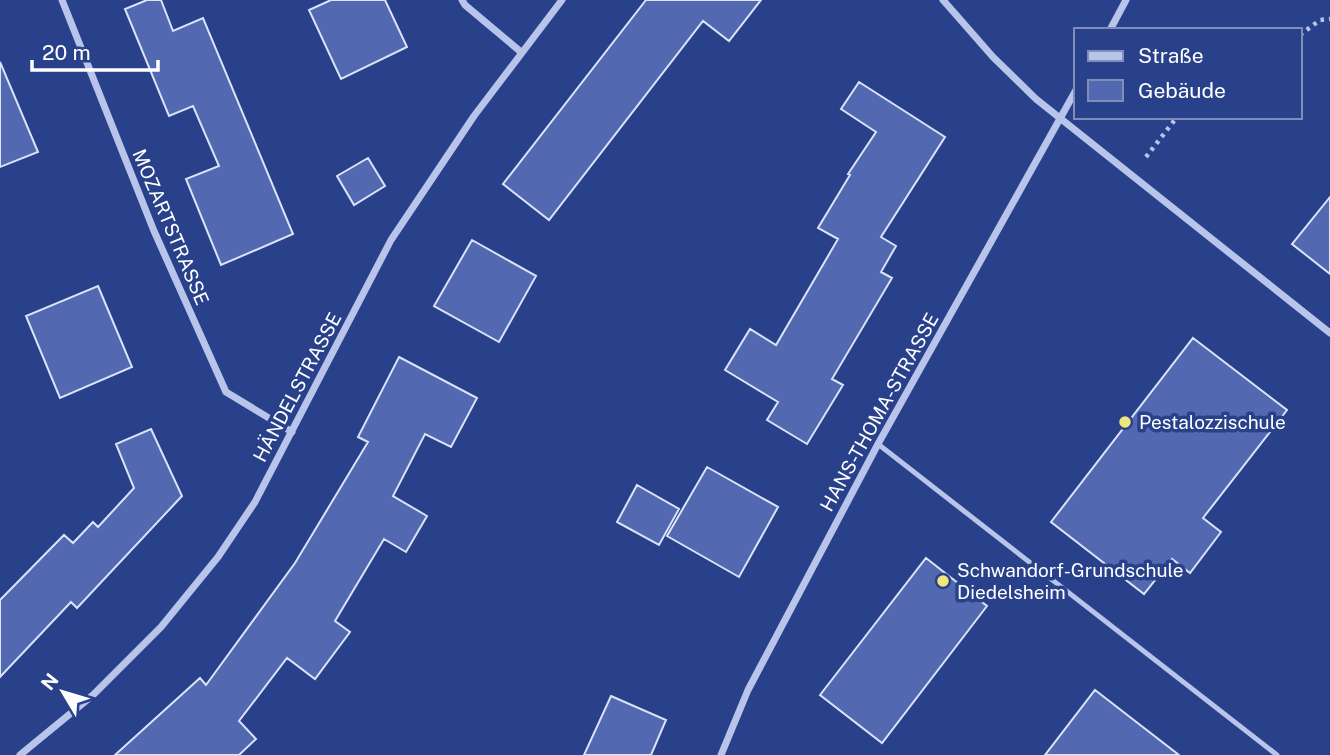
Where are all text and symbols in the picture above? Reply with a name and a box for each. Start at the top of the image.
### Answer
scale bar [32,28,158,72]
legend [1074,28,1302,119]
text: 20 m [42,40,91,65]
text: Straße [1138,43,1204,68]
text: Gebäude [1138,78,1226,103]
street label: MOZARTSTRASSE [128,146,214,308]
street label: HÄNDELSTRASSE [248,309,346,465]
street label: HANS-THOMA-STRASSE [815,309,943,515]
place label: Pestalozzischule [1139,411,1286,433]
marker: Pestalozzischule [1117,414,1133,430]
place label: Schwandorf-Grundschule Diedelsheim [957,559,1184,603]
marker: Schwandorf-Grundschule Diedelsheim [935,573,951,589]
north arrow [28,657,98,727]
text: N [36,669,63,694]

